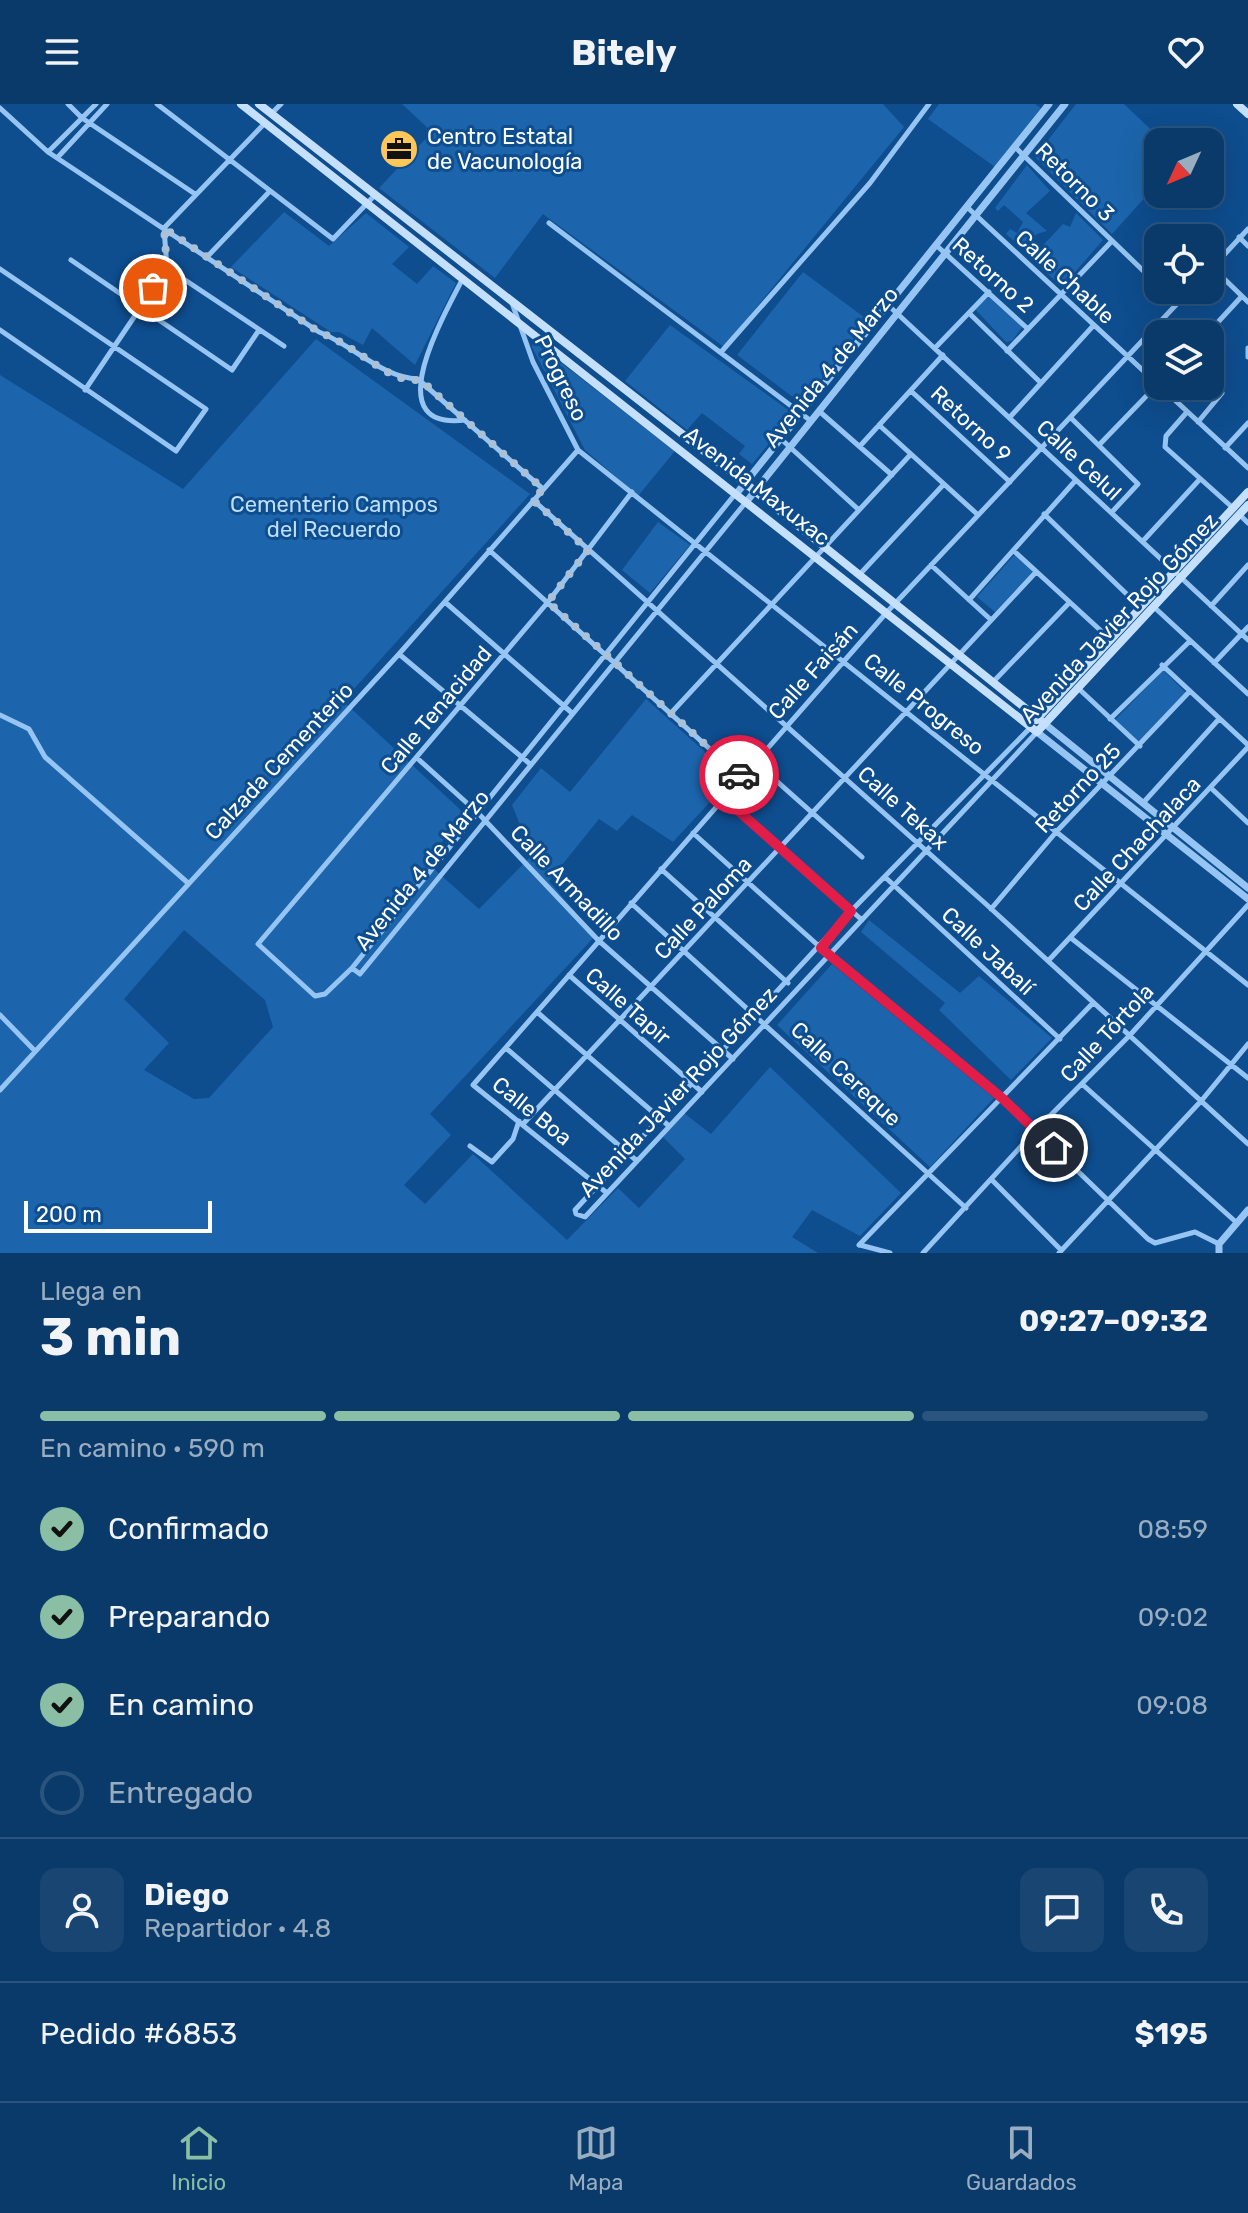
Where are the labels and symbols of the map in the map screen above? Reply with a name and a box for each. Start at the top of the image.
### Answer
place label: Centro Estatal de Vacunología [427,123,582,175]
office icon: Centro Estatal de Vacunología [378,128,420,170]
north arrow [1144,128,1224,208]
street label: Retorno 3 [1030,137,1120,227]
street label: Calle Chable [1010,224,1120,330]
street label: Retorno 2 [947,231,1039,319]
pin [119,254,187,322]
street label: Avenida 4 de Marzo [758,281,904,453]
street label: Progreso [529,331,593,425]
street label: Retorno 9 [925,380,1017,468]
street label: Calle Celul [1031,414,1127,506]
street label: Avenida Maxuxac [678,421,836,551]
park label: Cementerio Campos del Recuerdo [230,491,438,543]
street label: Avenida Javier Rojo Gómez [1015,507,1223,729]
street label: Calle Faisán [762,617,864,725]
street label: Calle Tenacidad [375,640,497,780]
street label: Calle Progreso [858,647,990,761]
street label: Calzada Cementerio [199,677,359,845]
courier [699,735,779,815]
street label: Retorno 25 [1029,737,1127,839]
street label: Calle Tekax [852,760,954,856]
street label: Calle Chachalaca [1067,771,1207,917]
street label: Avenida 4 de Marzo [349,784,495,956]
street label: Calle Armadillo [505,819,629,947]
street label: Calle Paloma [648,851,758,965]
street label: Calle Jabalí [936,901,1041,1002]
street label: Calle Tapir [580,962,677,1051]
street label: Calle Tórtola [1055,978,1159,1088]
street label: Avenida Javier Rojo Gómez [574,981,782,1203]
street label: Calle Cereque [785,1016,907,1132]
street label: Calle Boa [487,1071,577,1151]
pin [1020,1114,1088,1182]
scale bar [24,1197,212,1233]

